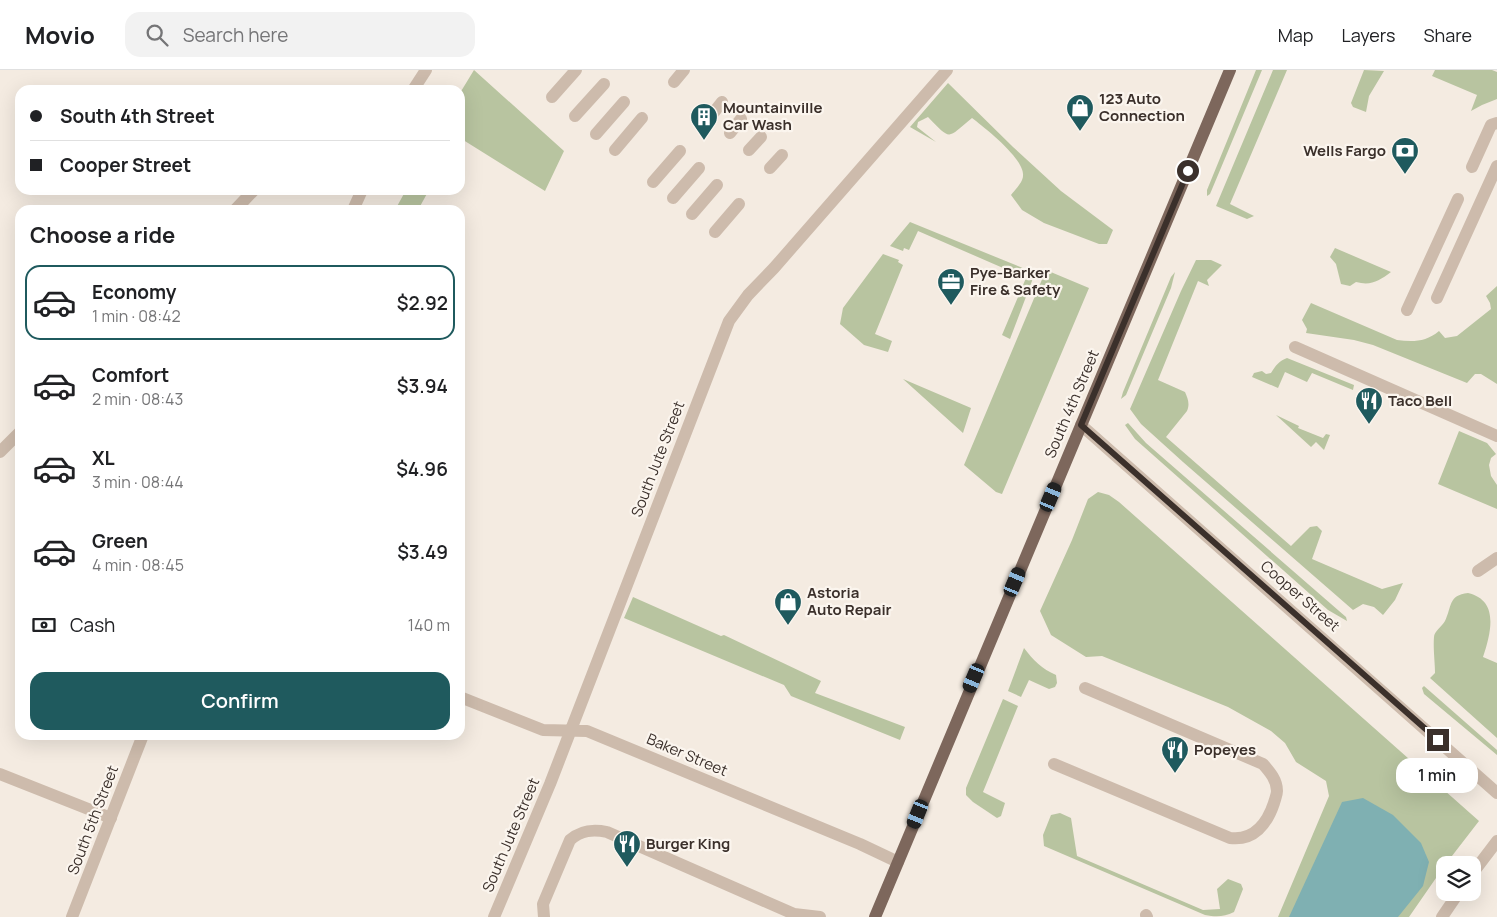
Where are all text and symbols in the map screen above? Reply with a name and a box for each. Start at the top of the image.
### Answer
search box [125,12,475,57]
text: Movio [25,18,95,51]
icon: search [143,21,171,49]
text: Search here [183,22,288,48]
text: Map [1278,23,1313,47]
text: Layers [1341,23,1395,47]
text: Share [1423,23,1472,47]
place label: 123 Auto Connection [1099,88,1185,126]
shop icon: 123 Auto Connection [1065,93,1095,132]
place label: Mountainville Car Wash [723,97,823,135]
building icon: Mountainville Car Wash [689,102,719,141]
text: South 4th Street [60,103,215,129]
bank icon: Wells Fargo [1390,136,1420,175]
place label: Wells Fargo [1303,140,1386,161]
text: Cooper Street [60,152,191,178]
route start [1177,160,1199,182]
text: Choose a ride [30,220,175,250]
place label: Pye-Barker Fire & Safety [970,262,1061,300]
office icon: Pye-Barker Fire & Safety [936,267,966,306]
text: Economy [92,279,176,305]
icon: car [32,280,77,325]
text: $2.92 [397,290,448,316]
text: 1 min · 08:42 [92,305,181,327]
street label: South 4th Street [1039,346,1104,461]
text: Comfort [92,362,169,388]
icon: car [32,363,77,408]
text: $3.94 [397,373,448,399]
restaurant icon: Taco Bell [1354,386,1384,425]
text: 2 min · 08:43 [92,388,183,410]
place label: Taco Bell [1388,390,1452,411]
street label: South Jute Street [626,398,689,520]
text: XL [92,445,115,471]
icon: car [32,446,77,491]
text: $4.96 [396,456,448,482]
text: 3 min · 08:44 [92,471,184,493]
car [1038,480,1063,514]
text: Green [92,528,148,554]
icon: car [32,529,77,574]
text: $3.49 [397,539,448,565]
text: 4 min · 08:45 [92,554,184,576]
street label: Cooper Street [1256,555,1344,636]
car [1002,565,1027,599]
place label: Astoria Auto Repair [807,582,892,620]
shop icon: Astoria Auto Repair [773,587,803,626]
icon: cash [30,611,58,639]
text: Cash [70,612,115,638]
text: 140 m [408,614,450,636]
car [961,661,986,695]
button: Confirm [30,672,450,730]
street label: Baker Street [643,728,731,781]
route end [1427,729,1449,751]
restaurant icon: Popeyes [1160,735,1190,774]
place label: Popeyes [1194,739,1256,760]
callout: 1 min [1397,758,1479,792]
street label: South 5th Street [62,762,123,878]
text: 1 min [1418,764,1456,786]
street label: South Jute Street [477,774,544,895]
car [905,797,930,831]
restaurant icon: Burger King [612,829,642,868]
place label: Burger King [646,833,730,854]
map controls [1436,856,1481,901]
button: layers [1436,856,1481,901]

